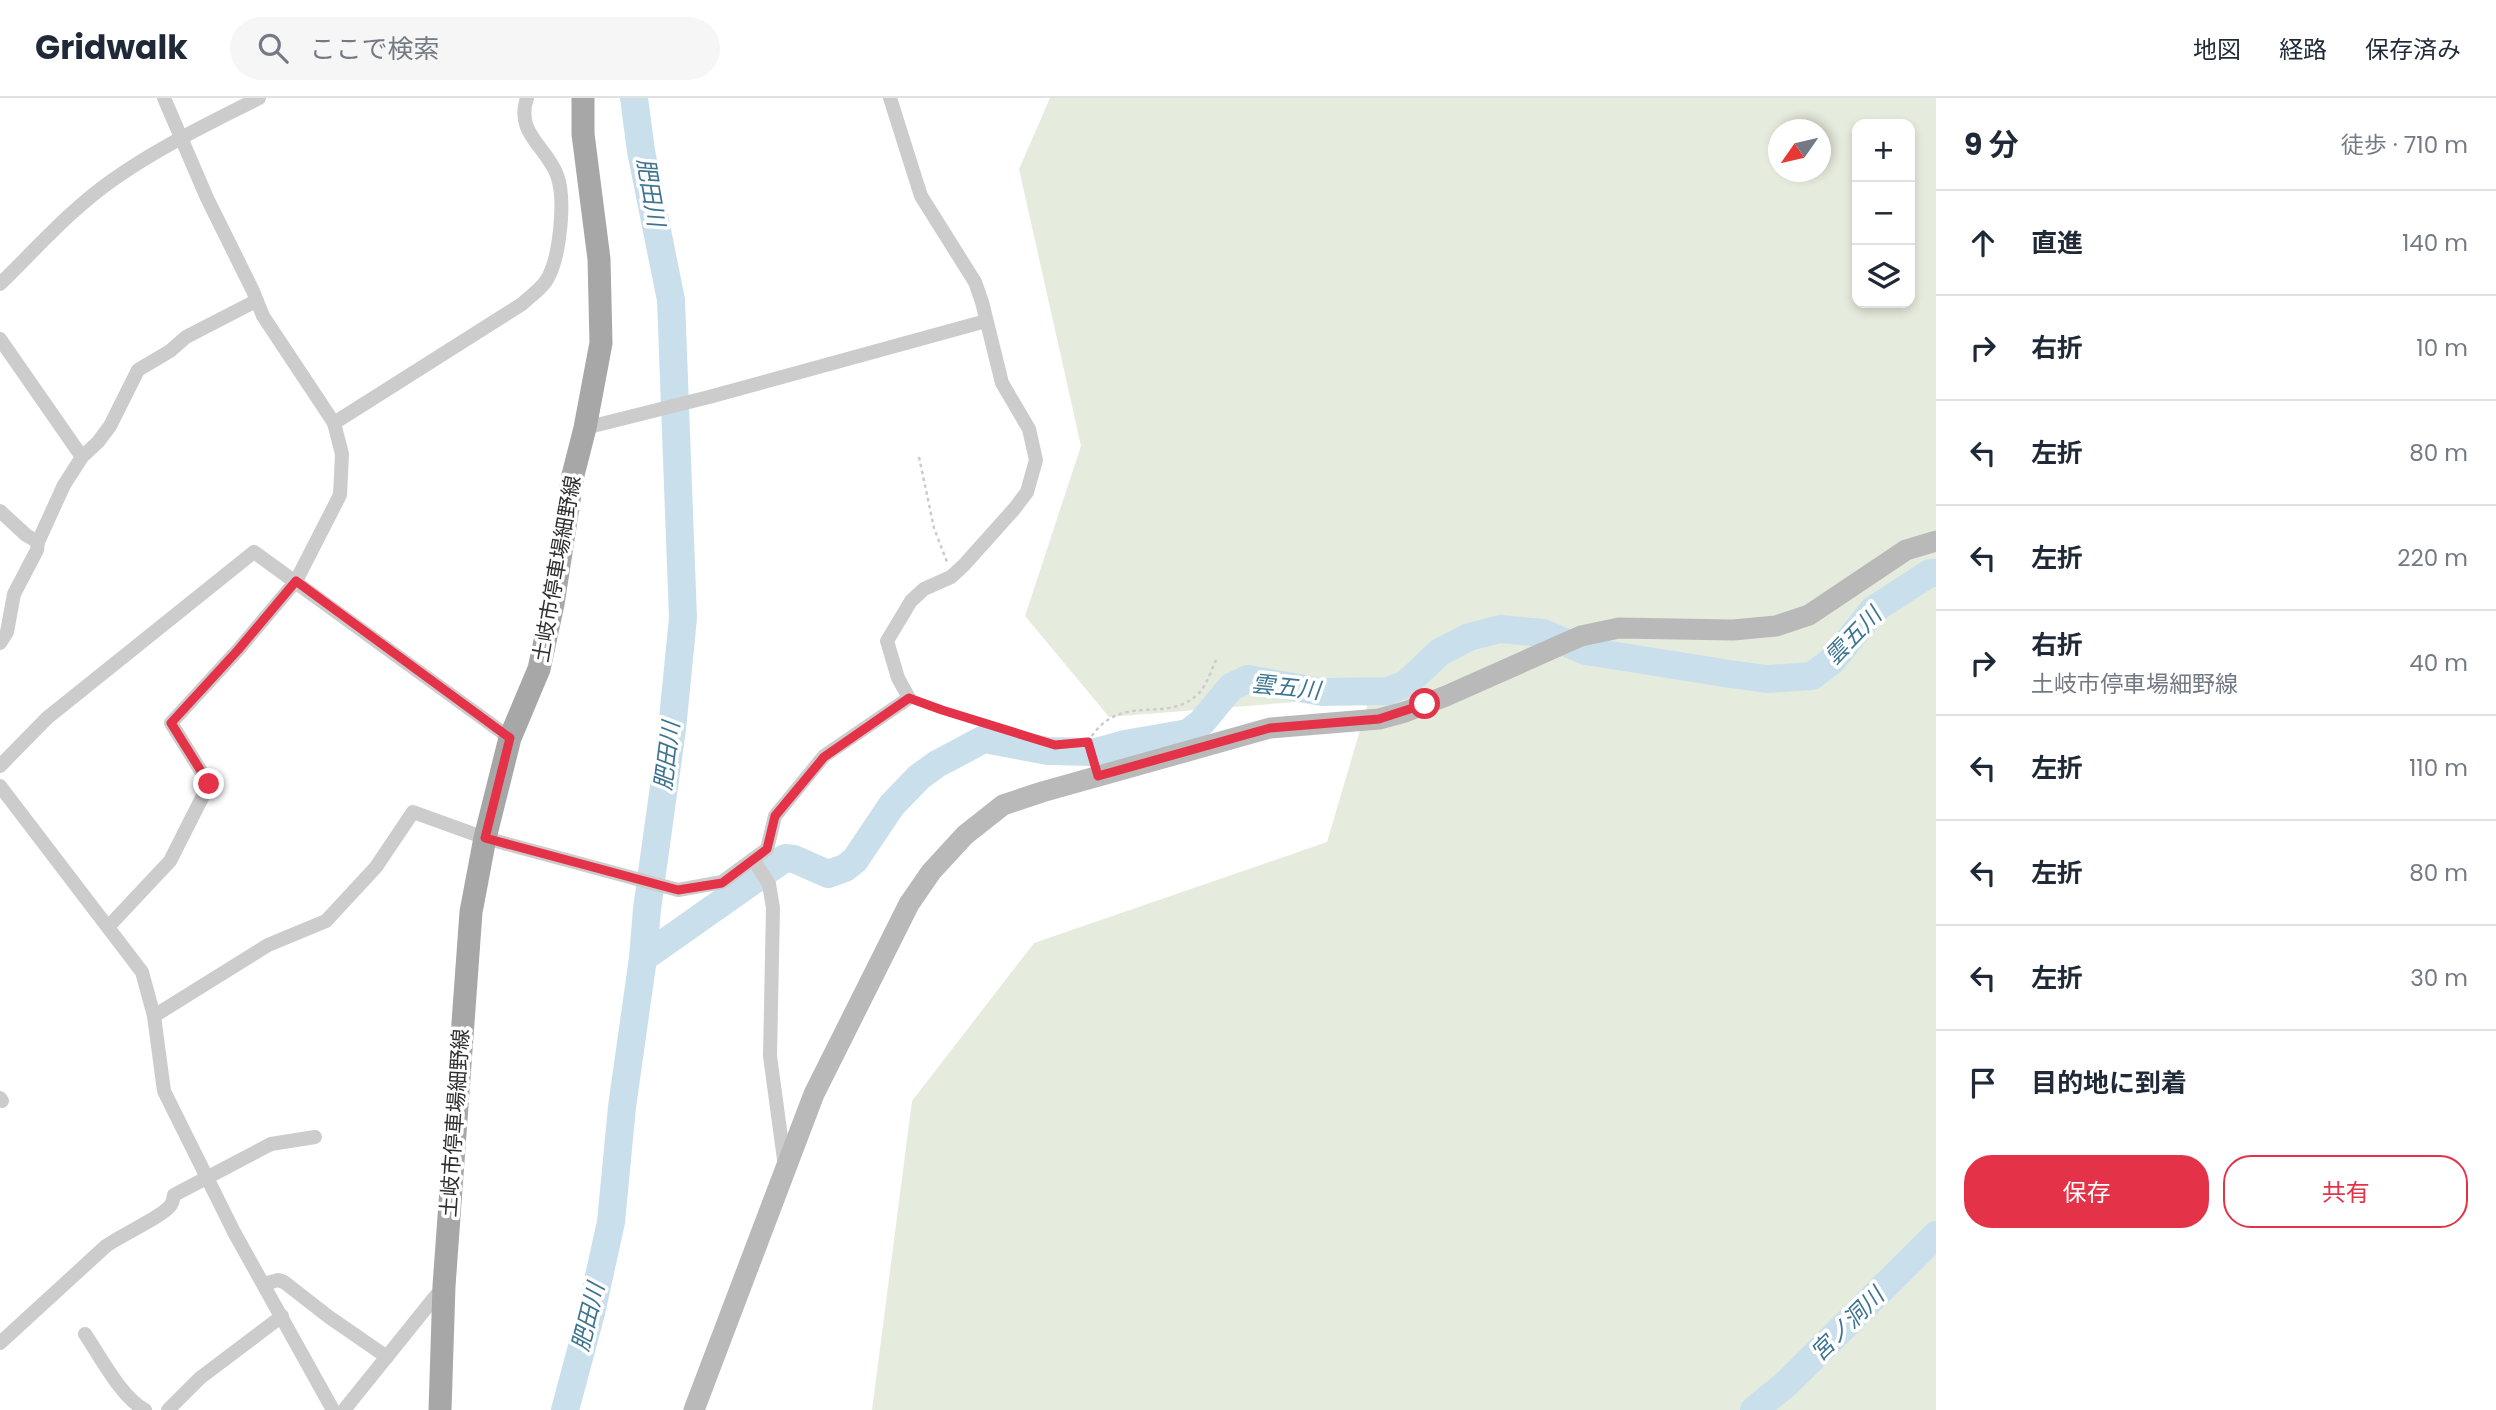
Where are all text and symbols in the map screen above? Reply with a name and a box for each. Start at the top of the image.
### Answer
search box [230,17,720,80]
text: Gridwalk [35,24,188,71]
icon: search [254,29,292,67]
text: ここで検索 [310,31,440,67]
text: 地図 [2193,33,2241,66]
text: 経路 [2279,33,2327,66]
text: 保存済み [2365,33,2461,66]
north arrow [1768,119,1831,182]
map controls [1852,119,1915,308]
button: + [1852,119,1915,182]
text: 9 分 [1964,123,2019,166]
text: 徒歩 · 710 m [2341,129,2468,161]
water label: 肥田川 [629,155,673,232]
button: − [1852,182,1915,245]
icon: ahead [1964,224,2002,262]
text: 直進 [2031,225,2083,261]
text: 140 m [2402,227,2468,259]
button: layers [1852,245,1915,308]
icon: right [1964,329,2002,367]
text: 右折 [2031,330,2083,366]
text: 10 m [2416,332,2468,364]
icon: left [1964,434,2002,472]
text: 左折 [2031,435,2083,471]
text: 80 m [2409,437,2468,469]
street label: 土岐市停車場細野線 [526,473,587,664]
icon: left [1964,539,2002,577]
text: 左折 [2031,540,2083,576]
text: 220 m [2397,542,2468,574]
water label: 雲五川 [1818,598,1891,672]
text: 右折 [2031,627,2083,663]
icon: right [1964,644,2002,682]
text: 40 m [2409,647,2468,679]
water label: 雲五川 [1250,667,1325,707]
text: 土岐市停車場細野線 [2031,668,2238,700]
route start [1409,688,1440,719]
water label: 肥田川 [647,717,687,792]
icon: left [1964,749,2002,787]
text: 左折 [2031,750,2083,786]
text: 110 m [2409,752,2468,784]
route end [193,768,224,799]
icon: left [1964,854,2002,892]
text: 左折 [2031,855,2083,891]
text: 80 m [2409,857,2468,889]
icon: left [1964,959,2002,997]
text: 左折 [2031,960,2083,996]
text: 30 m [2410,962,2468,994]
street label: 土岐市停車場細野線 [433,1028,476,1218]
icon: arrive [1964,1064,2002,1102]
text: 目的地に到着 [2031,1065,2187,1101]
button: 保存 [1964,1155,2209,1228]
button: 共有 [2223,1155,2468,1228]
water label: 肥田川 [564,1277,613,1354]
water label: 宮ノ洞川 [1803,1278,1893,1368]

